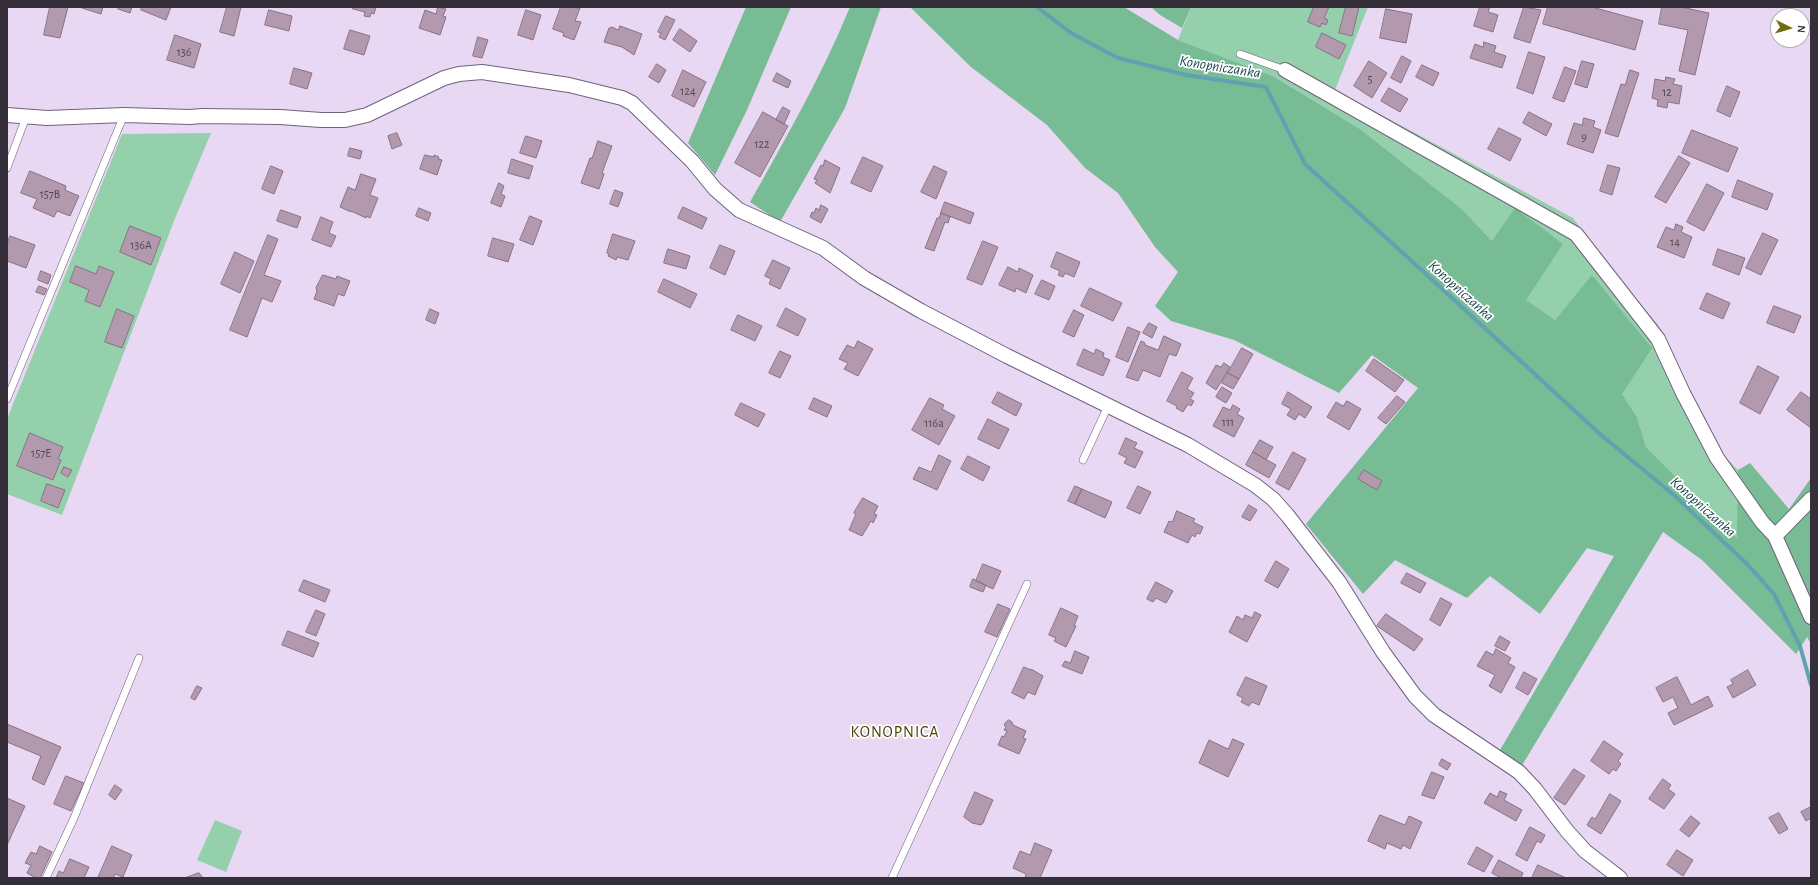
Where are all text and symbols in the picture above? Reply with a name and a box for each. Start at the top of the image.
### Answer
north arrow [1770,8,1810,48]
text: N [1796,25,1807,33]
house number: 136 [177,45,191,59]
water label: Konopniczanka [1178,52,1262,82]
house number: 5 [1367,72,1373,86]
house number: 124 [680,84,696,98]
house number: 12 [1662,85,1672,99]
house number: 9 [1581,130,1587,144]
house number: 122 [754,137,770,151]
house number: 157B [40,187,60,201]
house number: 14 [1670,235,1680,249]
house number: 136A [130,238,152,252]
water label: Konopniczanka [1425,257,1497,325]
house number: 111 [1222,415,1234,429]
house number: 116a [924,416,944,430]
house number: 157E [31,446,51,460]
water label: Konopniczanka [1667,473,1739,541]
district label: KONOPNICA [850,722,940,742]

